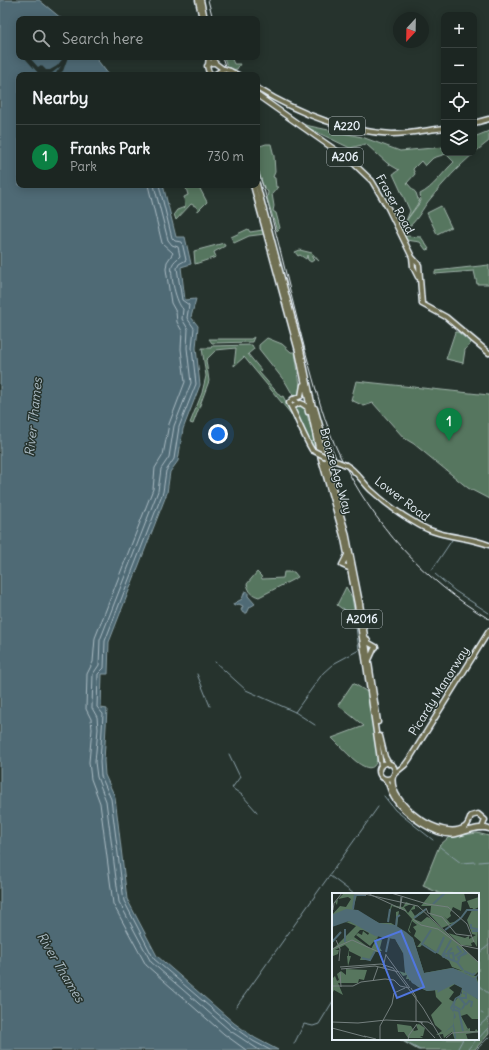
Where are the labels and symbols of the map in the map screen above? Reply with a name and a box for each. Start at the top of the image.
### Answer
north arrow [393,12,429,48]
road number: A220 [329,117,365,135]
road number: A206 [327,148,363,166]
street label: Fraser Road [373,171,418,236]
water label: River Thames [21,376,46,457]
pin: 1 [436,408,462,441]
your location [208,424,228,444]
street label: Bronze Age Way [317,426,356,516]
street label: Lower Road [372,473,433,524]
road number: A2016 [342,610,382,628]
street label: Picardy Manorway [405,643,472,738]
inset map [332,893,479,1040]
water label: River Thames [33,929,89,1006]

